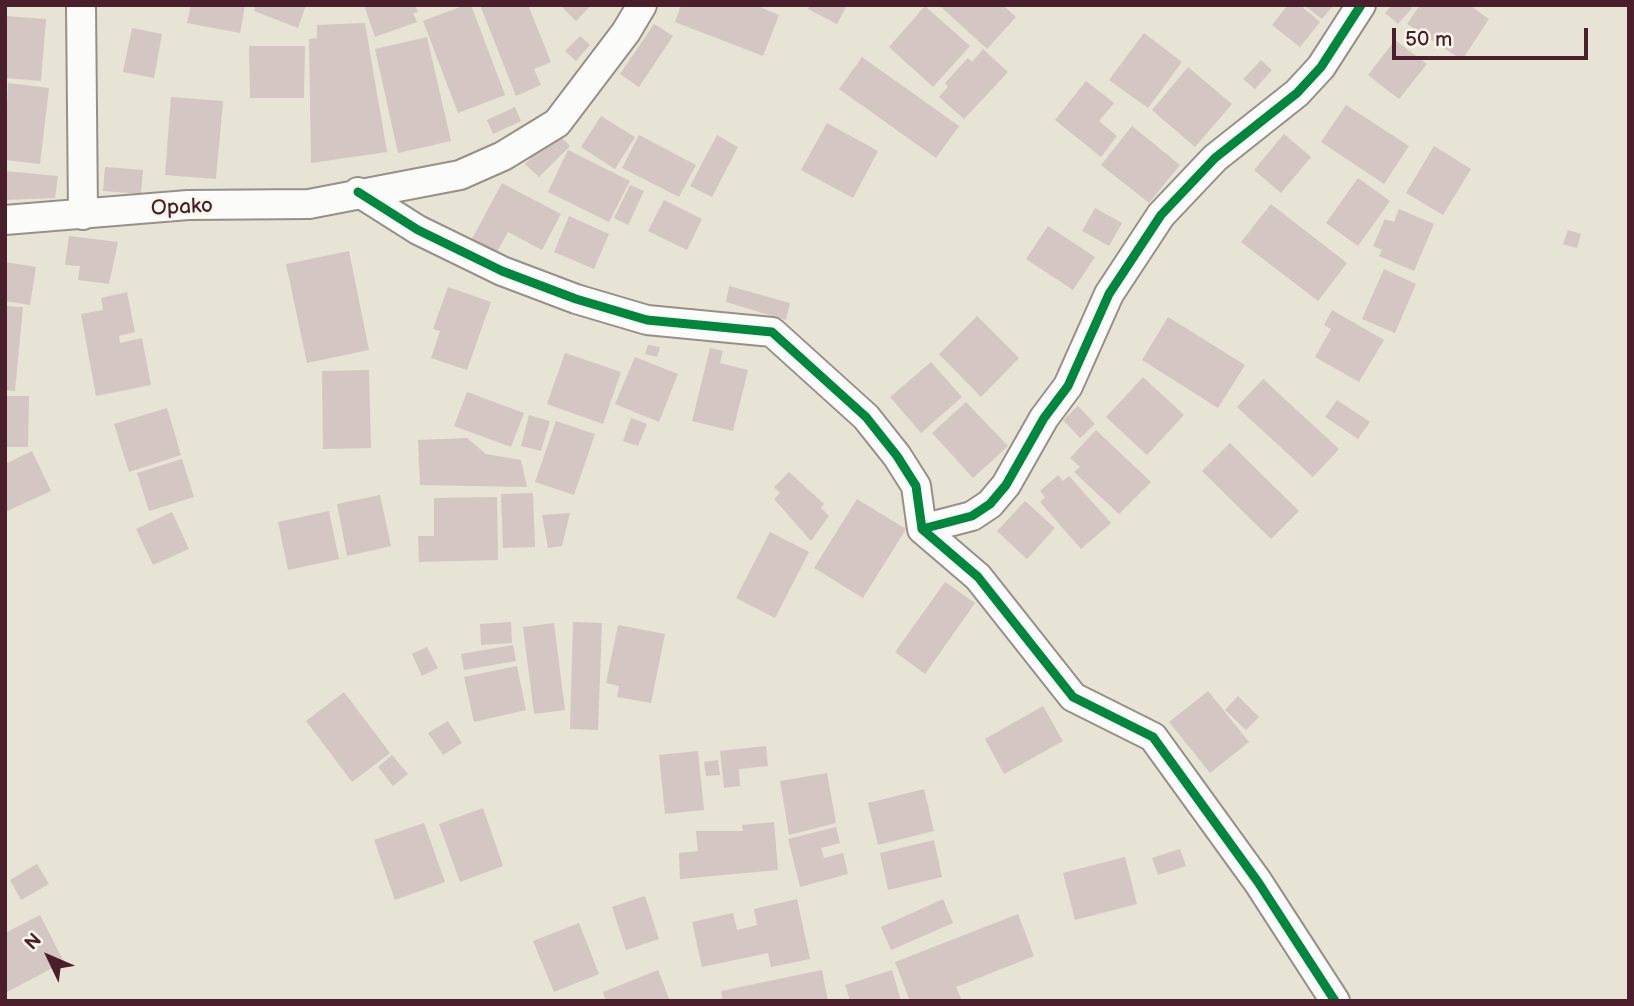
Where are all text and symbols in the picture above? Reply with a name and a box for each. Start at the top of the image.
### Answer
scale bar [1396,14,1592,58]
text: 50 m [1405,27,1452,52]
street label: Opako [150,194,214,222]
north arrow [14,922,84,992]
text: N [20,929,47,955]

